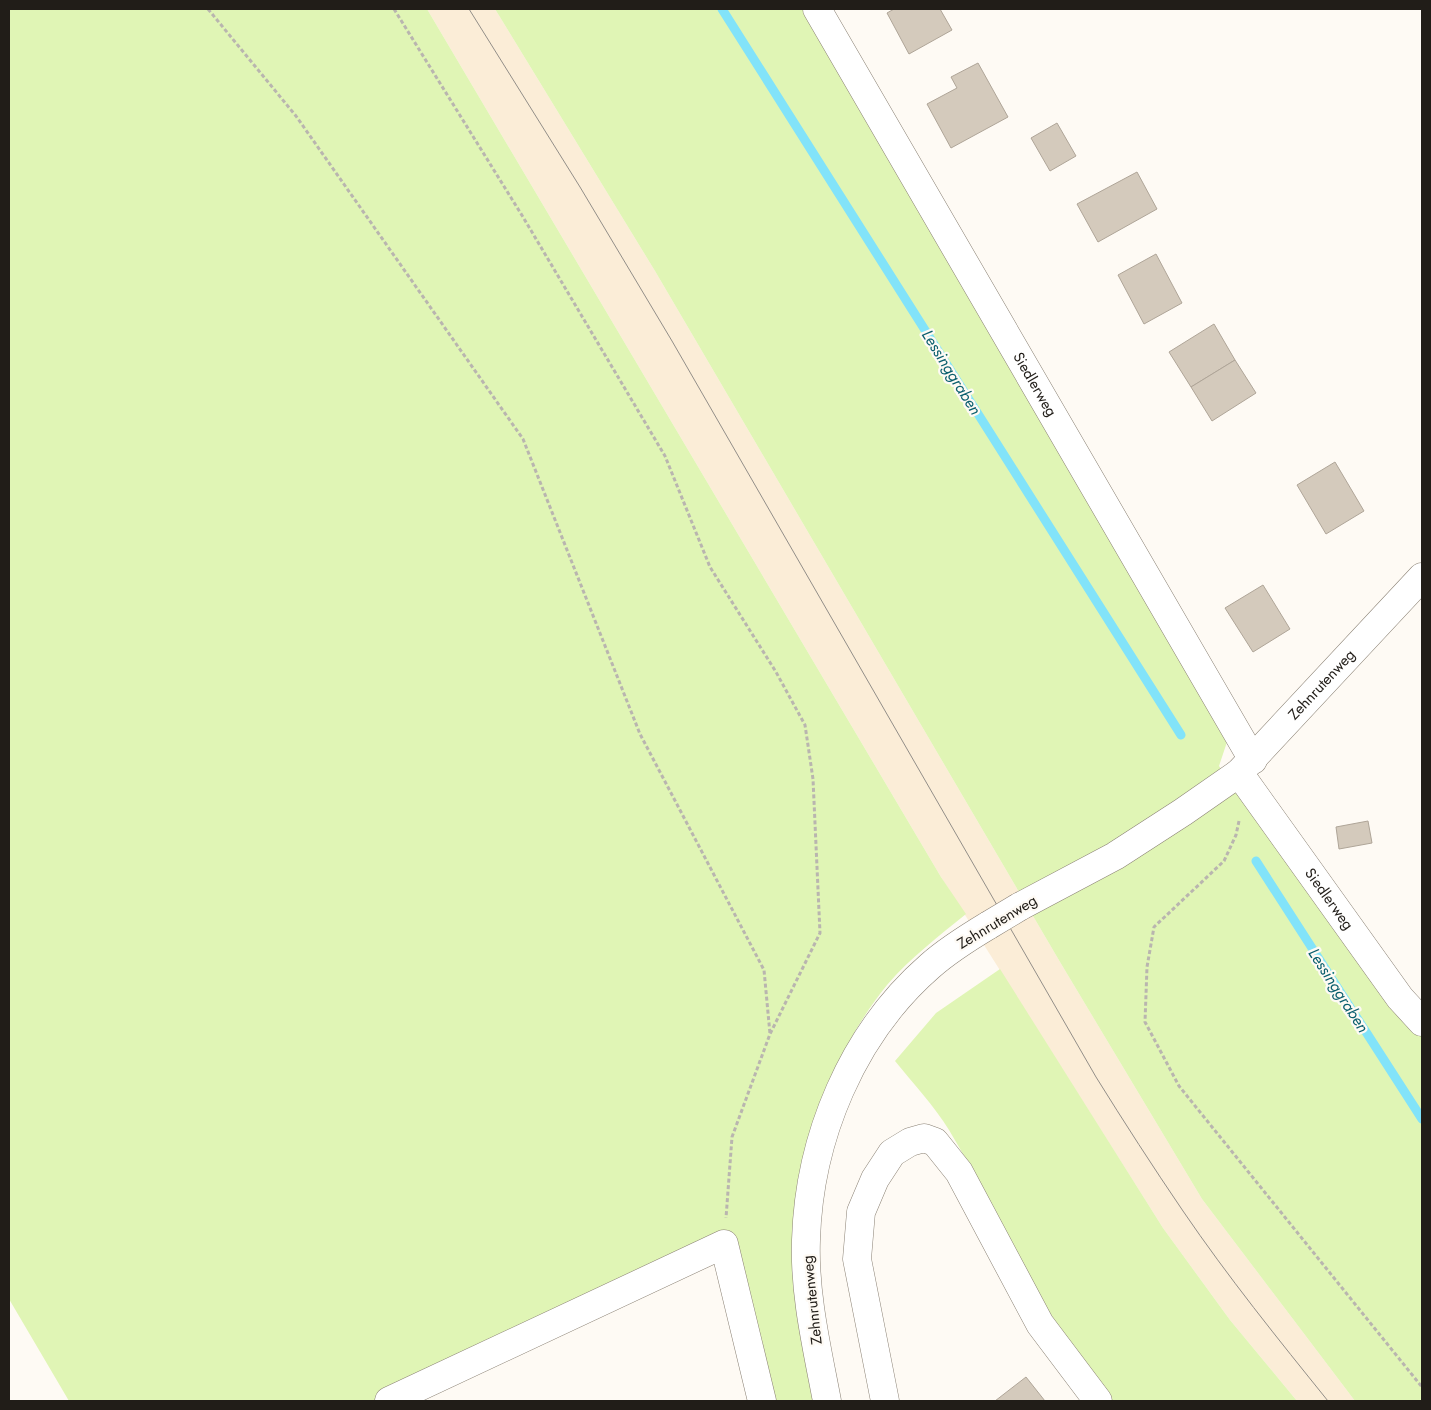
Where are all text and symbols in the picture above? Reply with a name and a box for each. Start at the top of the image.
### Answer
water label: Lessinggraben [916,325,987,419]
street label: Siedlerweg [1007,348,1062,421]
street label: Zehnrutenweg [1283,644,1360,725]
street label: Siedlerweg [1299,864,1359,935]
street label: Zehnrutenweg [953,889,1041,955]
water label: Lessinggraben [1303,944,1375,1037]
street label: Zehnrutenweg [796,1254,828,1346]

